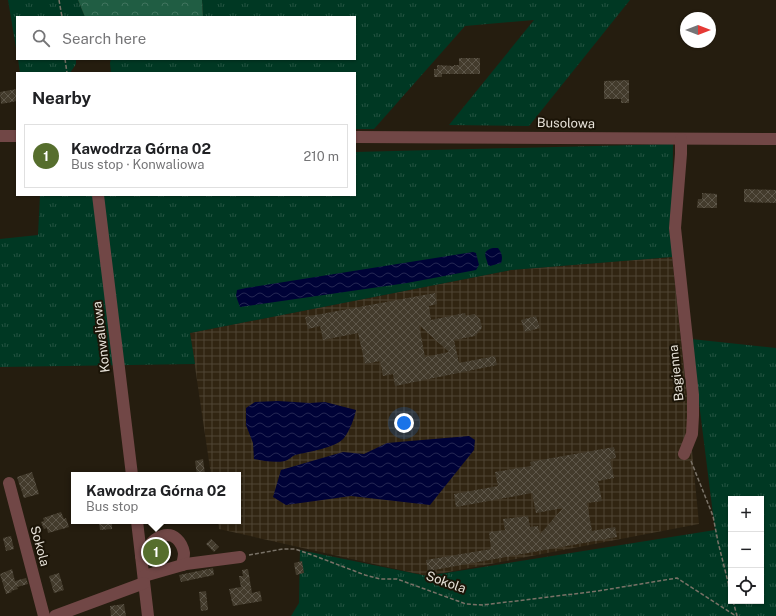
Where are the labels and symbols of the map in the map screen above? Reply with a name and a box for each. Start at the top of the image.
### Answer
north arrow [680,12,716,48]
street label: Busolowa [537,115,595,131]
street label: Konwaliowa [89,300,113,374]
street label: Bagienna [666,344,686,402]
your location [394,413,414,433]
street label: Sokola [27,524,53,568]
pin: 1 [143,537,169,567]
street label: Sokola [424,568,468,596]

